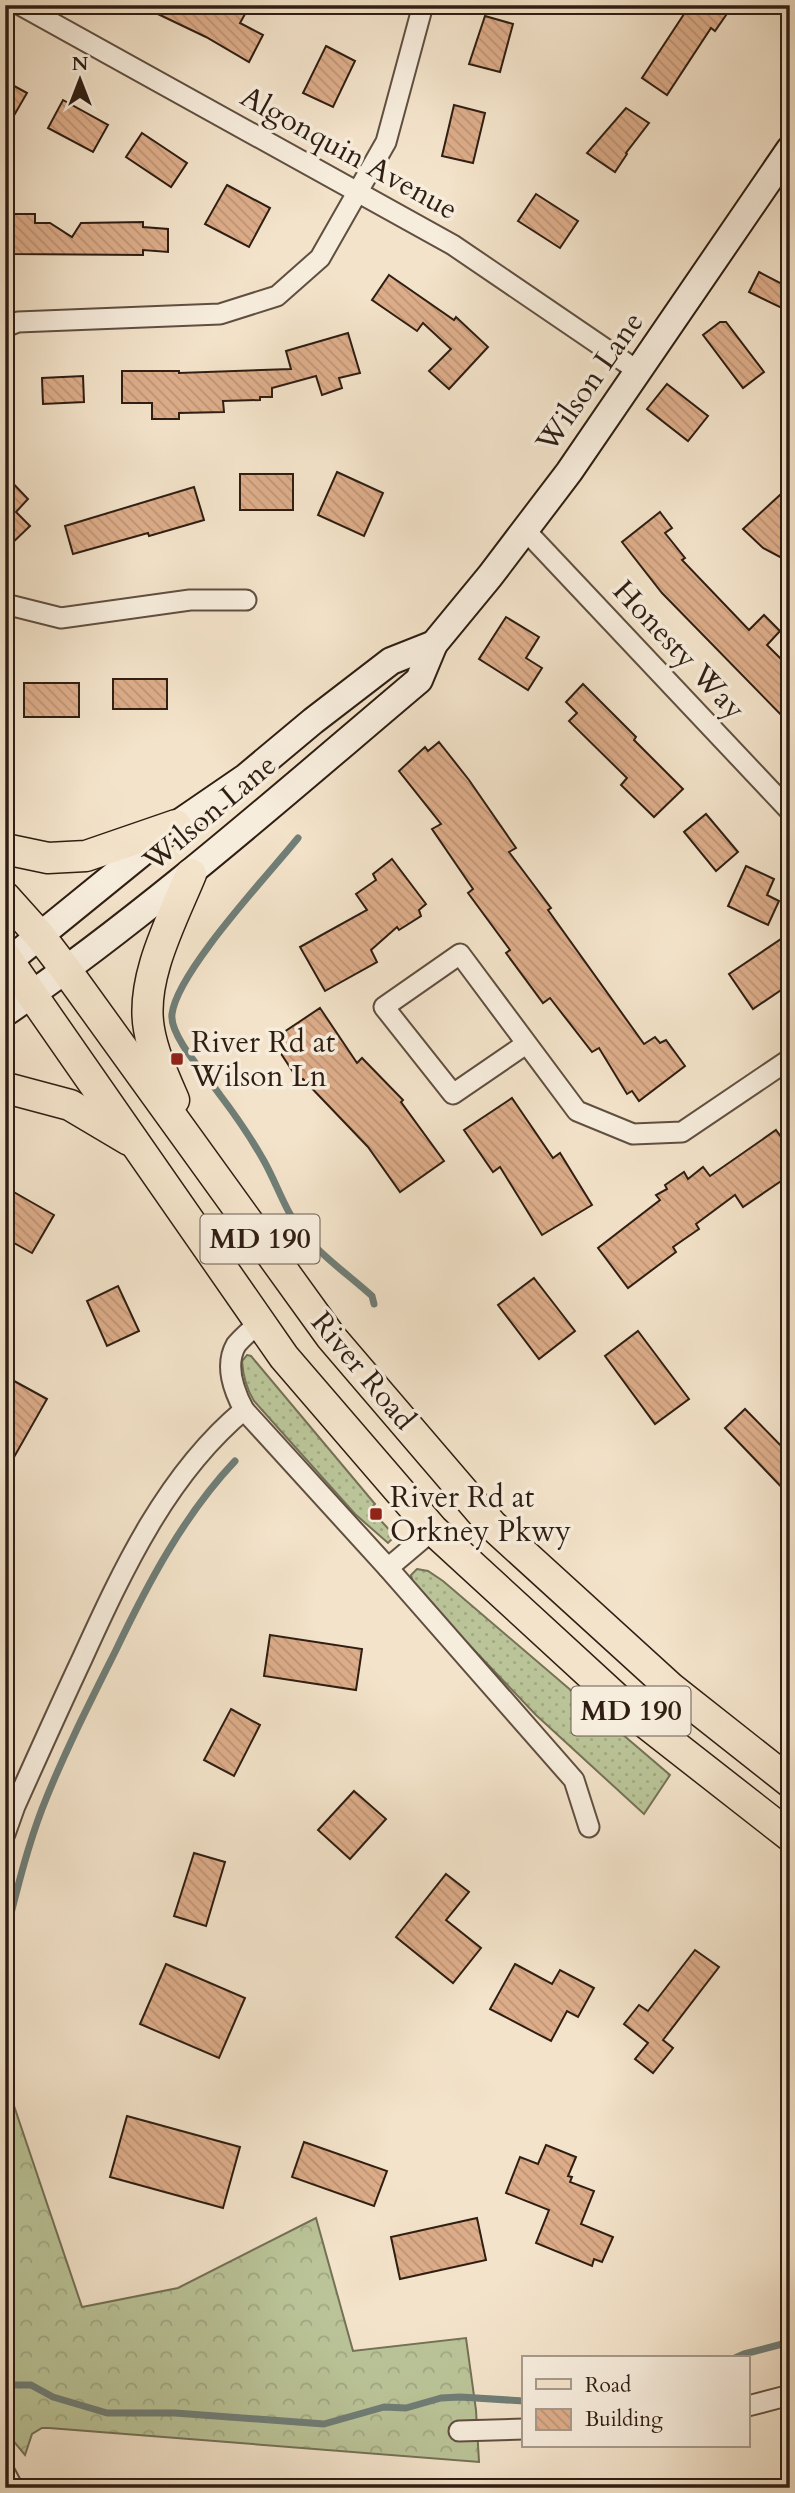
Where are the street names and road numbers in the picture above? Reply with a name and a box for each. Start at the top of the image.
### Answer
street label: Algonquin Avenue [233,76,465,230]
street label: Wilson Lane [526,304,653,461]
street label: Honesty Way [604,571,755,729]
street label: Wilson Lane [134,745,285,882]
road number: MD 190 [201,1214,320,1264]
street label: River Road [301,1303,425,1439]
road number: MD 190 [572,1686,690,1736]

